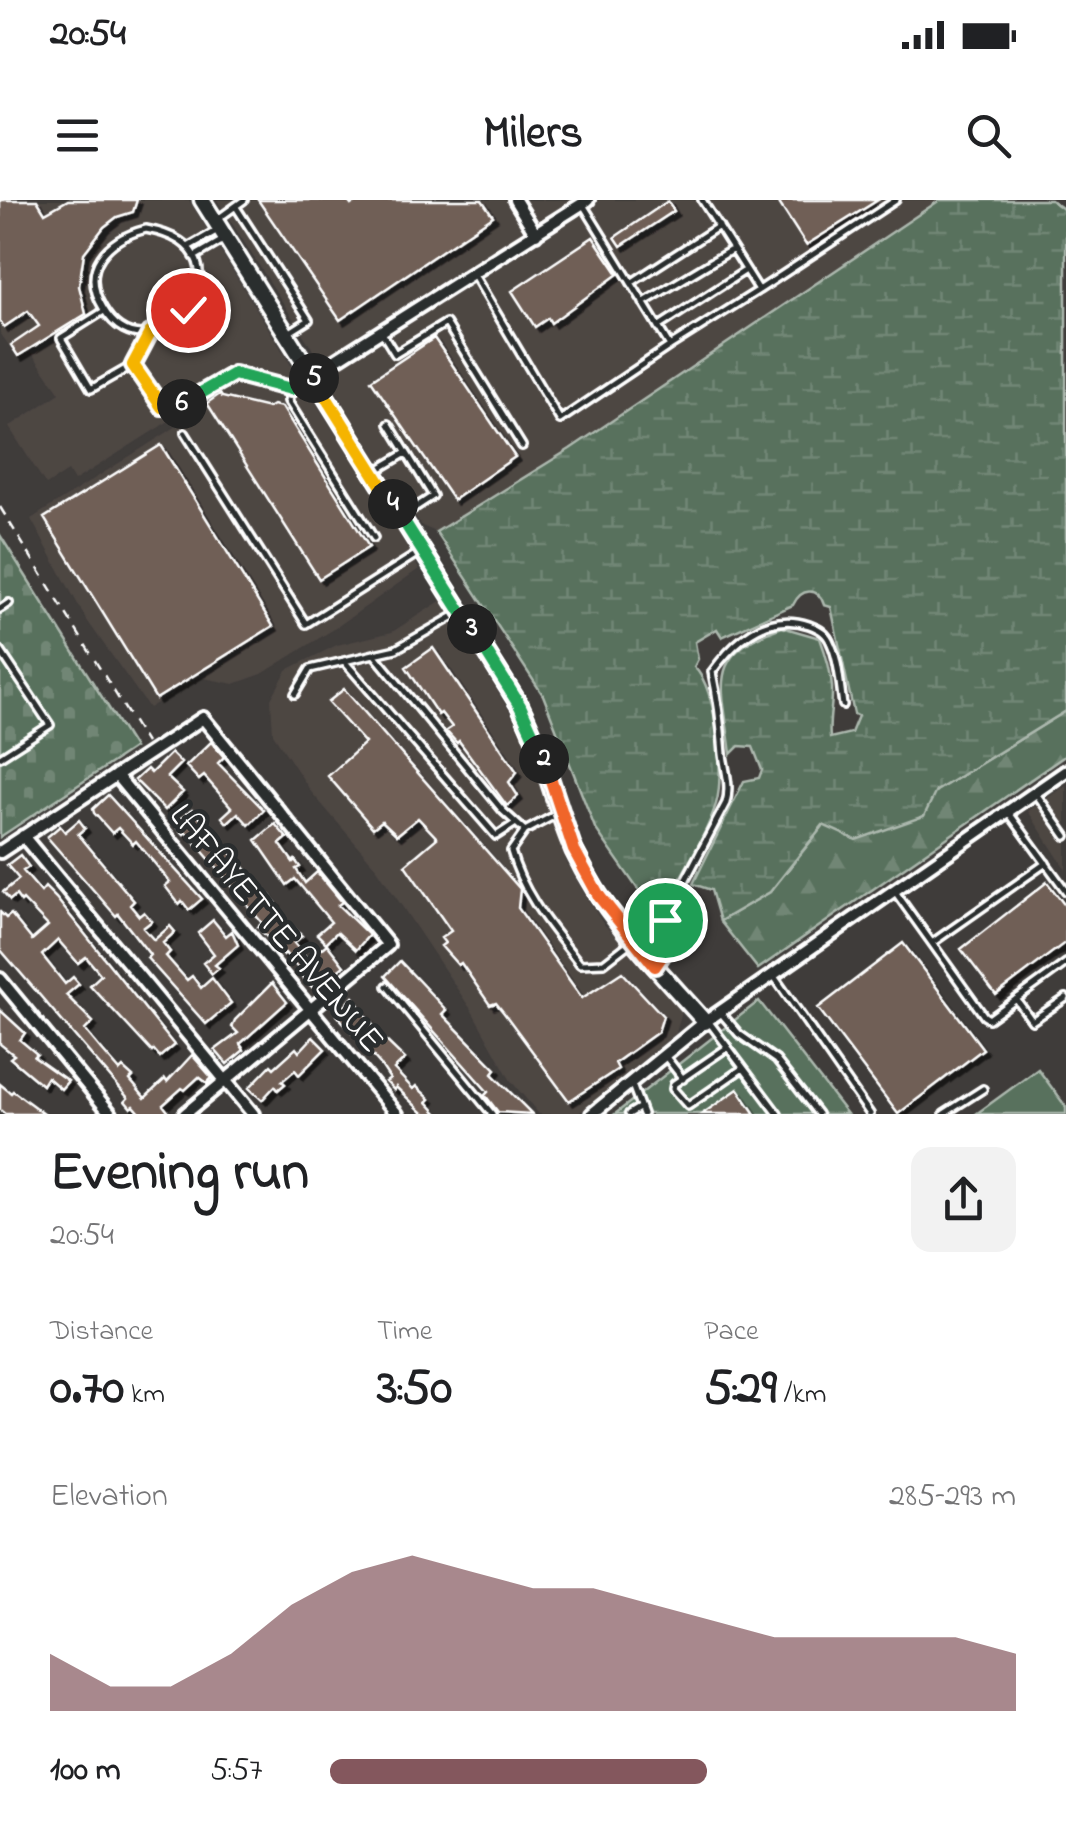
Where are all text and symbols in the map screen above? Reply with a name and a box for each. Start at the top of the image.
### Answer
text: 20:54 [50,7,126,63]
text: Milers [483,102,583,168]
icon: menu [50,108,105,163]
icon: search [961,108,1016,163]
pin [146,268,231,353]
icon: check [161,283,216,338]
pin: 5 [289,353,339,403]
text: 5 [306,357,322,398]
pin: 6 [157,379,207,429]
text: 6 [176,383,188,424]
pin: 4 [368,479,418,529]
text: 4 [387,483,399,524]
pin: 3 [447,604,497,654]
text: 3 [466,608,478,649]
pin: 2 [519,734,569,784]
text: 2 [537,738,551,779]
street label: LAFAYETTE AVENUE [155,793,395,1065]
pin [623,878,708,963]
icon: arrive [638,893,693,948]
text: Evening run [50,1135,309,1215]
button: share [911,1147,1016,1252]
text: 20:54 [50,1213,114,1260]
text: Distance [50,1312,153,1353]
text: Time [377,1312,432,1353]
text: Pace [704,1312,759,1353]
text: 0.70 [50,1353,124,1426]
text: 3:50 [377,1353,452,1426]
text: 5:29 [704,1353,777,1426]
text: km [124,1375,165,1416]
text: /km [777,1375,826,1416]
text: Elevation [50,1474,168,1521]
text: 285–293 m [889,1474,1016,1521]
text: 100 m [50,1748,121,1795]
text: 5:57 [210,1748,263,1795]

